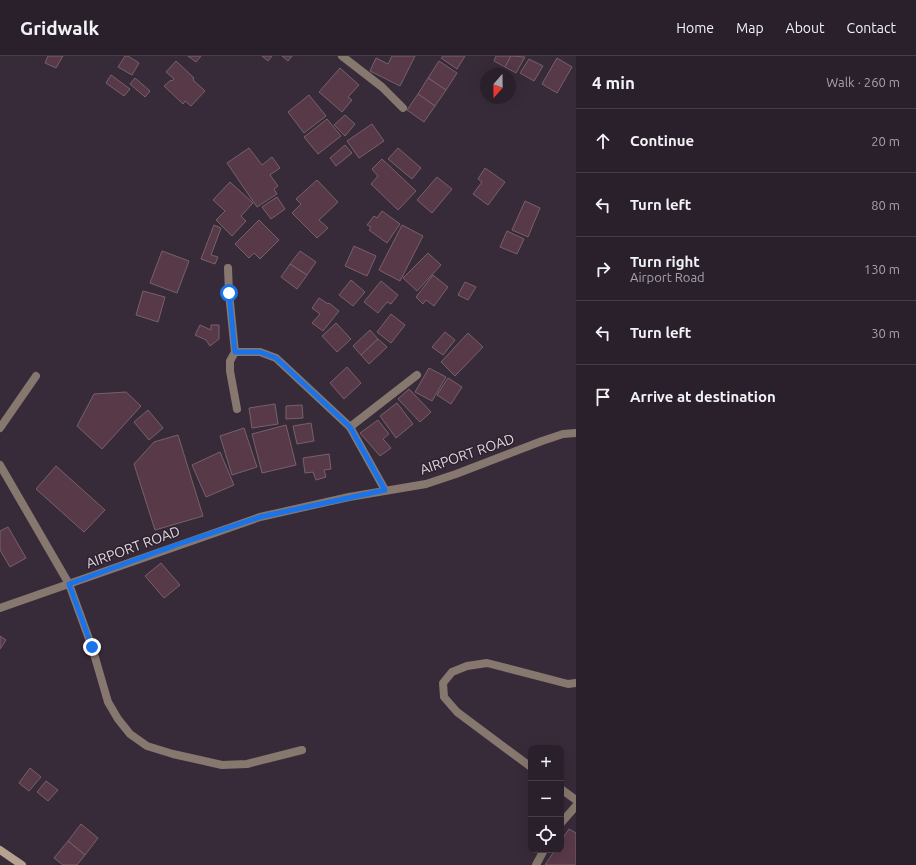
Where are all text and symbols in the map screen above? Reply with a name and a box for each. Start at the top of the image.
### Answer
text: Gridwalk [20,17,99,39]
text: Home [676,20,714,36]
text: Map [736,20,764,36]
text: About [786,20,825,36]
text: Contact [847,20,896,36]
north arrow [480,68,516,104]
text: 4 min [592,73,635,92]
text: Walk · 260 m [826,75,900,89]
icon: ahead [592,130,614,152]
text: Continue [630,132,694,149]
text: 20 m [871,134,900,148]
icon: left [592,194,614,216]
text: Turn left [630,196,691,213]
text: 80 m [871,198,900,212]
text: Turn right [630,253,700,270]
icon: right [592,258,614,280]
text: 130 m [864,262,900,276]
text: Airport Road [630,270,705,284]
route start [220,284,238,302]
icon: left [592,322,614,344]
text: Turn left [630,324,691,341]
text: 30 m [871,326,900,340]
icon: arrive [592,386,614,408]
text: Arrive at destination [630,388,776,405]
street label: AIRPORT ROAD [418,430,516,478]
street label: AIRPORT ROAD [84,523,182,571]
route end [83,638,101,656]
map controls [528,745,564,853]
button: + [528,745,564,781]
button: − [528,781,564,817]
button: locate [528,817,564,853]

